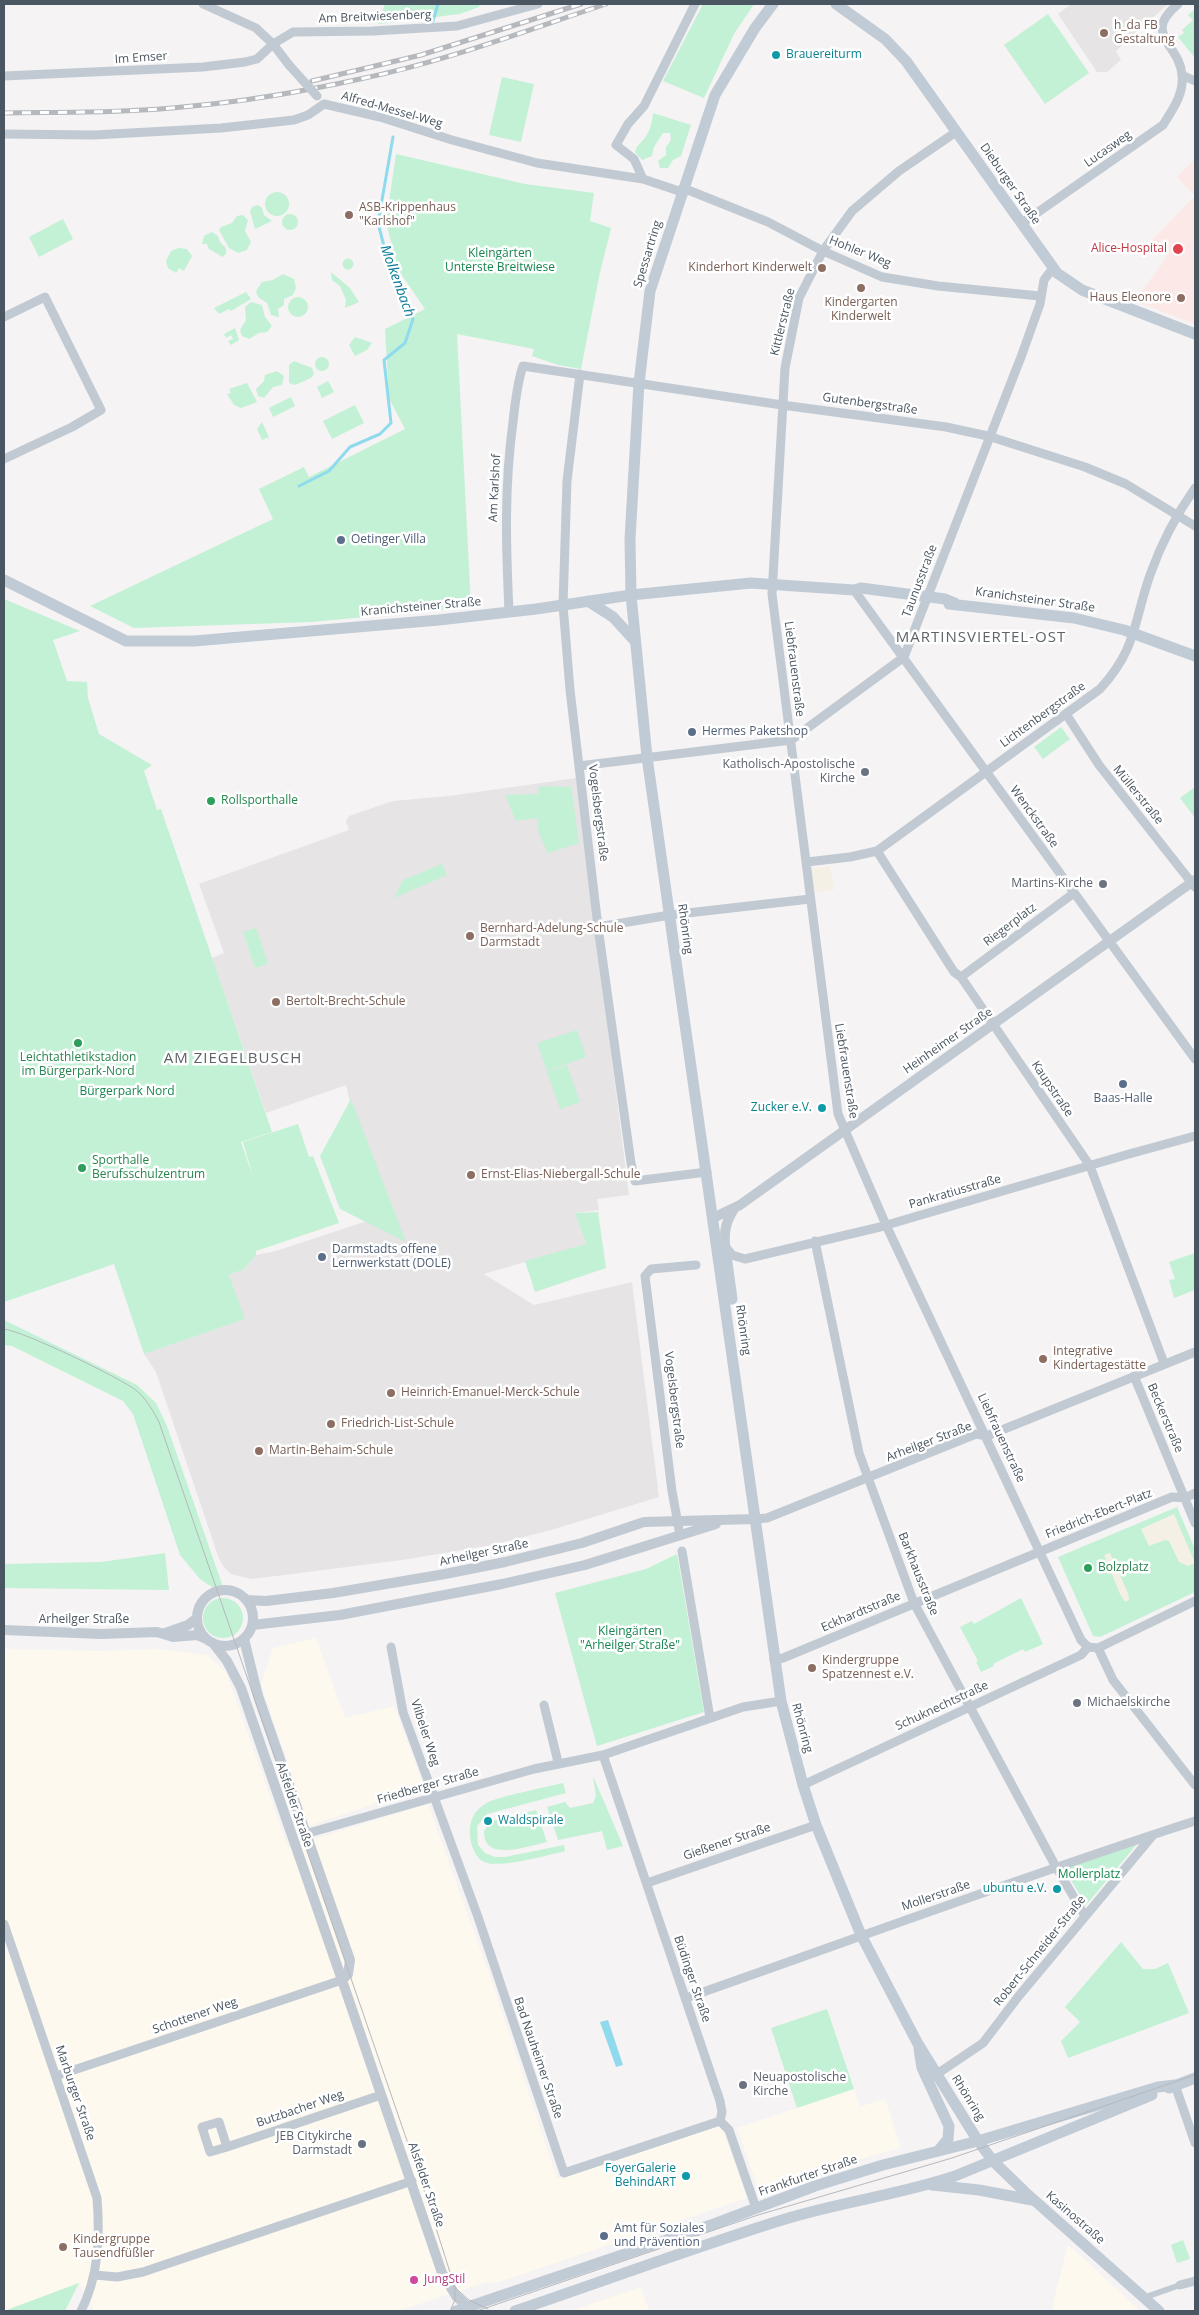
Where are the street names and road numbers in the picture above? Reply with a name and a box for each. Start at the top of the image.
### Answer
street label: Am Breitwiesenberg [318,8,432,26]
street label: Im Emser [114,49,168,67]
street label: Alfred-Messel-Weg [340,89,444,131]
street label: Lucasweg [1082,128,1134,170]
street label: Dieburger Straße [977,141,1043,227]
street label: Spessartring [631,219,665,289]
street label: Hohler Weg [827,233,893,271]
street label: Kittlerstraße [768,287,798,357]
street label: Gutenbergstraße [822,390,918,418]
street label: Am Karlshof [486,454,504,522]
street label: Taunusstraße [900,543,940,619]
street label: Kranichsteiner Straße [974,584,1096,616]
street label: Kranichsteiner Straße [360,595,482,619]
street label: Liebfrauenstraße [781,620,807,718]
street label: Lichtenbergstraße [997,679,1089,751]
street label: Müllerstraße [1110,763,1166,827]
street label: Vogelsbergstraße [585,764,611,862]
street label: Wenckstraße [1007,783,1061,851]
street label: Riegerplatz [981,901,1039,949]
street label: Rhönring [674,903,696,955]
street label: Heinheimer Straße [901,1005,995,1077]
street label: Liebfrauenstraße [831,1022,861,1120]
street label: Kaupstraße [1028,1058,1076,1120]
street label: Pankratiusstraße [907,1172,1003,1212]
street label: Rhönring [732,1304,754,1356]
street label: Vogelsbergstraße [661,1351,687,1449]
street label: Beckerstraße [1144,1381,1186,1455]
street label: Liebfrauenstraße [974,1391,1028,1485]
street label: Arheilger Straße [884,1419,974,1465]
street label: Friedrich-Ebert-Platz [1044,1486,1154,1542]
street label: Barkhausstraße [895,1530,941,1618]
street label: Arheilger Straße [438,1537,530,1569]
street label: Eckhardtstraße [819,1589,903,1635]
street label: Arheilger Straße [39,1613,129,1627]
street label: Schuknechtstraße [893,1678,991,1734]
street label: Vilbeler Weg [407,1698,443,1768]
street label: Rhönring [788,1701,816,1755]
street label: Alsfelder Straße [273,1761,315,1849]
street label: Friedberger Straße [375,1765,481,1807]
street label: Gießener Straße [681,1820,773,1864]
street label: Mollerstraße [900,1878,972,1914]
street label: Robert-Schneider-Straße [991,1893,1089,2009]
street label: Büdinger Straße [670,1934,714,2024]
street label: Schottener Weg [151,1995,239,2037]
street label: Bad Nauheimer Straße [510,1995,566,2121]
street label: Marburger Straße [52,2043,98,2143]
street label: Rhönring [948,2072,988,2124]
street label: Butzbacher Weg [255,2087,345,2131]
street label: Alsfelder Straße [405,2141,447,2229]
street label: Frankfurter Straße [757,2152,859,2200]
street label: Kasinostraße [1043,2189,1107,2247]

